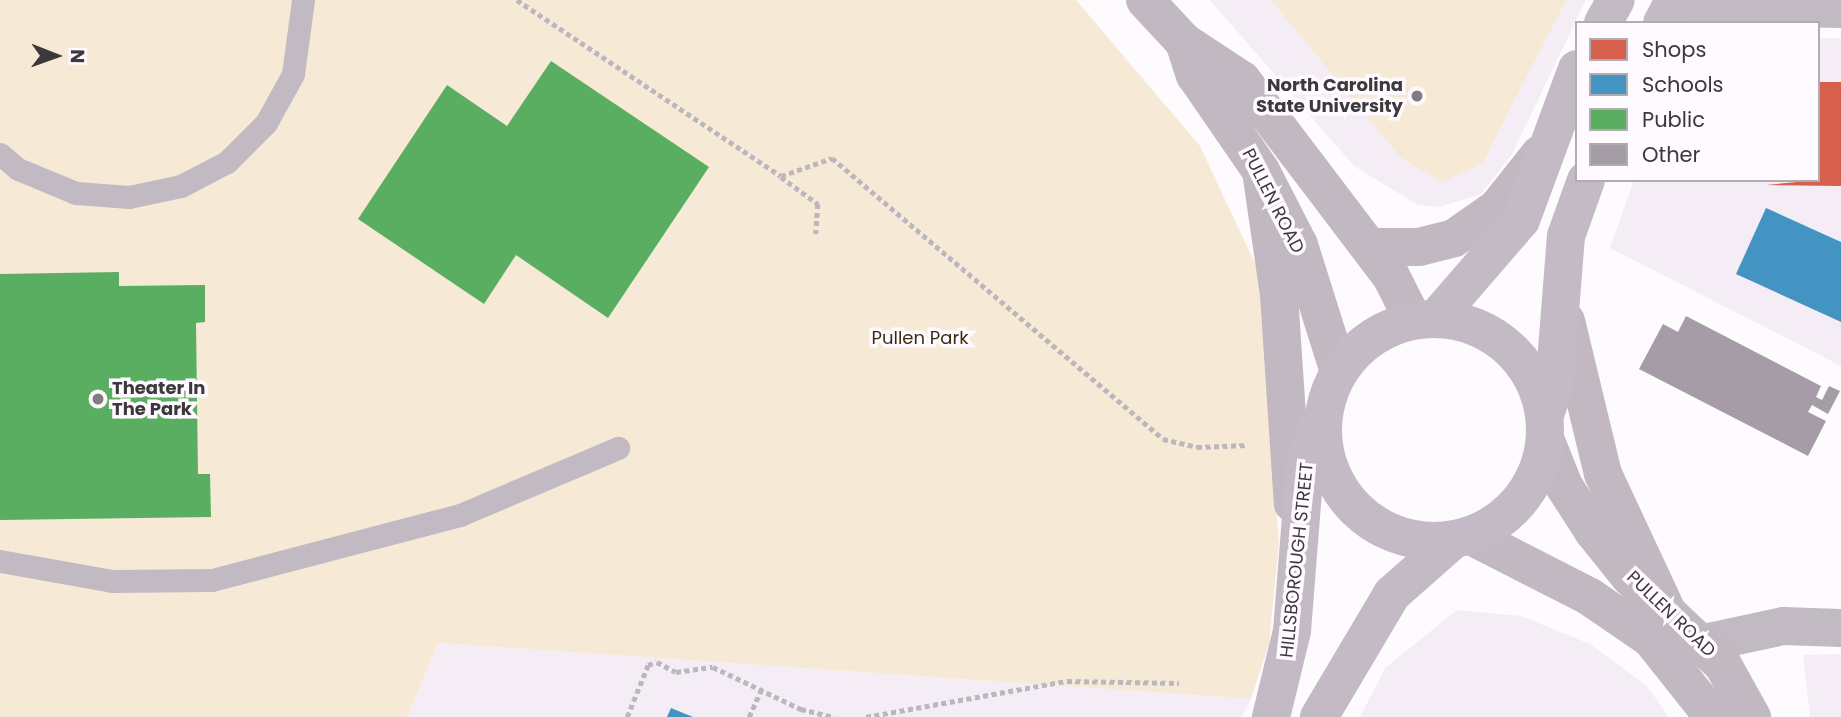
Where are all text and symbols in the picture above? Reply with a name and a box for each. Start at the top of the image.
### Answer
north arrow [21,21,91,91]
legend [1575,21,1820,182]
text: Shops [1642,35,1706,64]
text: N [64,49,91,64]
text: Schools [1642,70,1724,99]
place label: North Carolina State University [1256,75,1403,118]
marker: North Carolina State University [1409,88,1425,104]
text: Public [1642,105,1705,134]
text: Other [1642,140,1700,169]
street label: PULLEN ROAD [1237,145,1309,257]
park label: Pullen Park [872,327,968,349]
place label: Theater In The Park [112,378,205,420]
marker: Theater In The Park [90,391,106,407]
street label: HILLSBOROUGH STREET [1276,461,1318,659]
street label: PULLEN ROAD [1622,566,1720,662]

